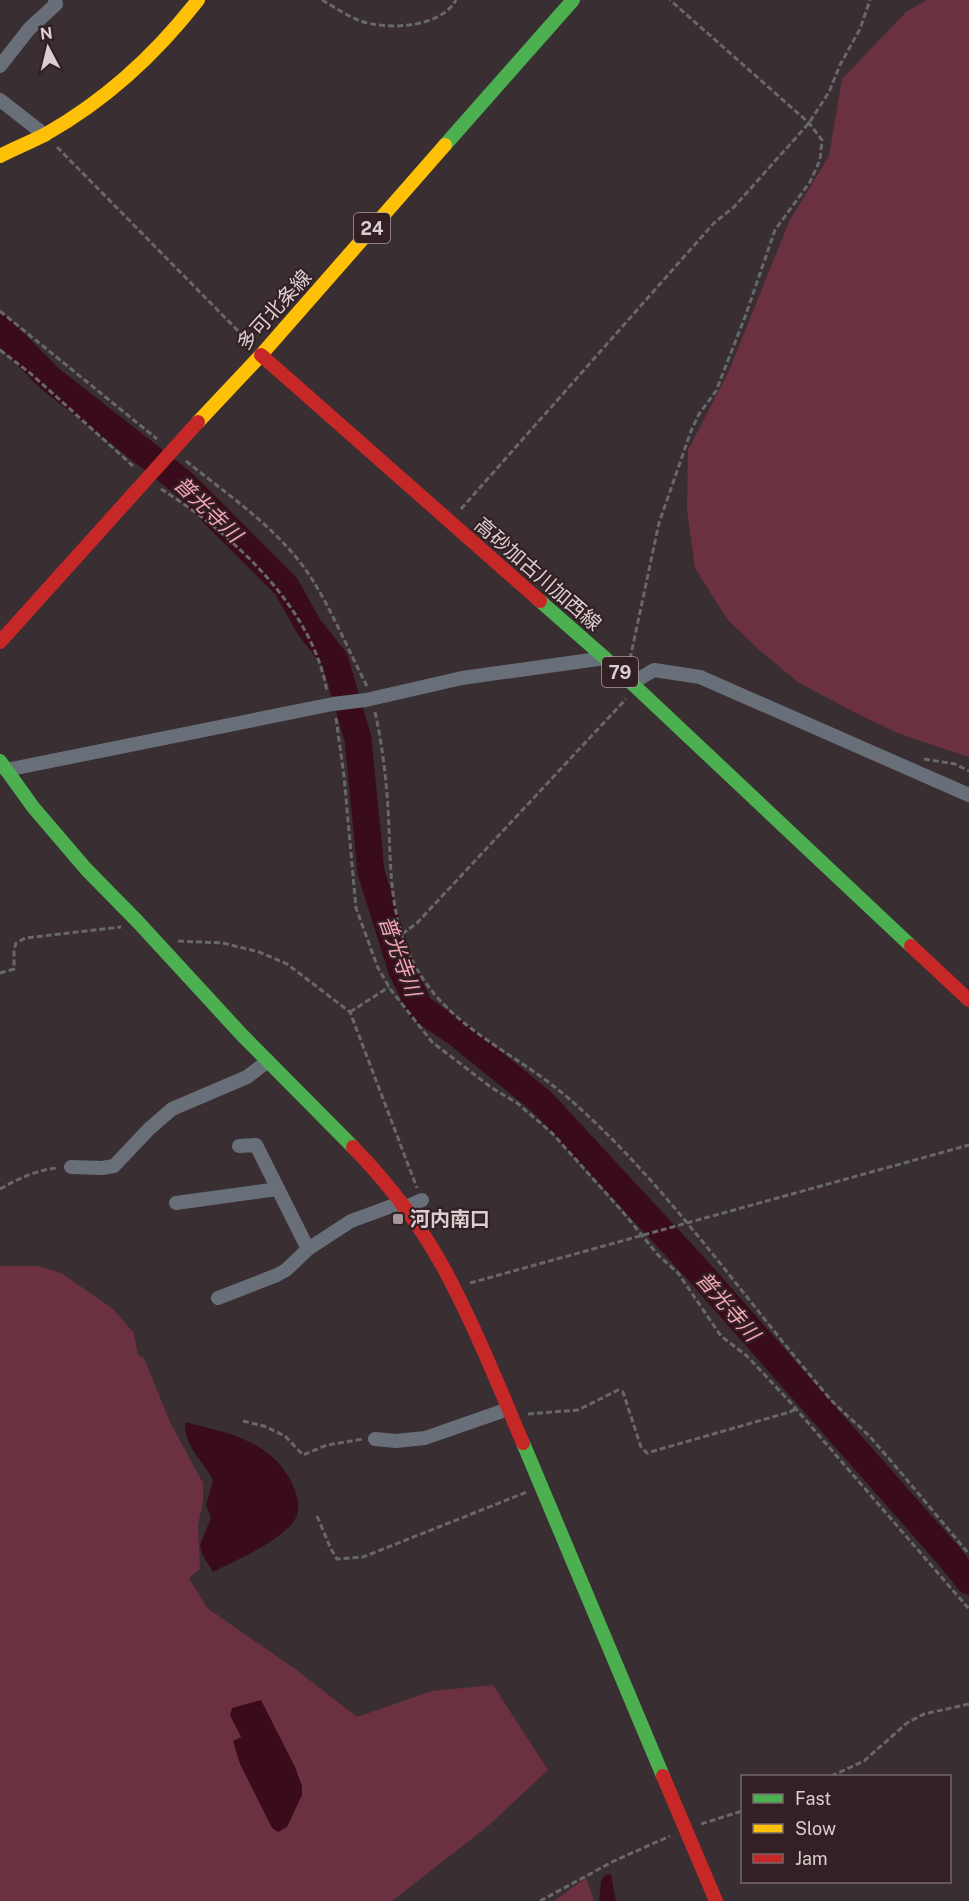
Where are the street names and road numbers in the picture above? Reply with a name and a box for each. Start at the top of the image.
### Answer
road number: 24 [354,213,390,243]
street label: 多可北条線 [232,265,316,355]
street label: 高砂加古川加西線 [470,512,606,636]
road number: 79 [602,657,638,687]

